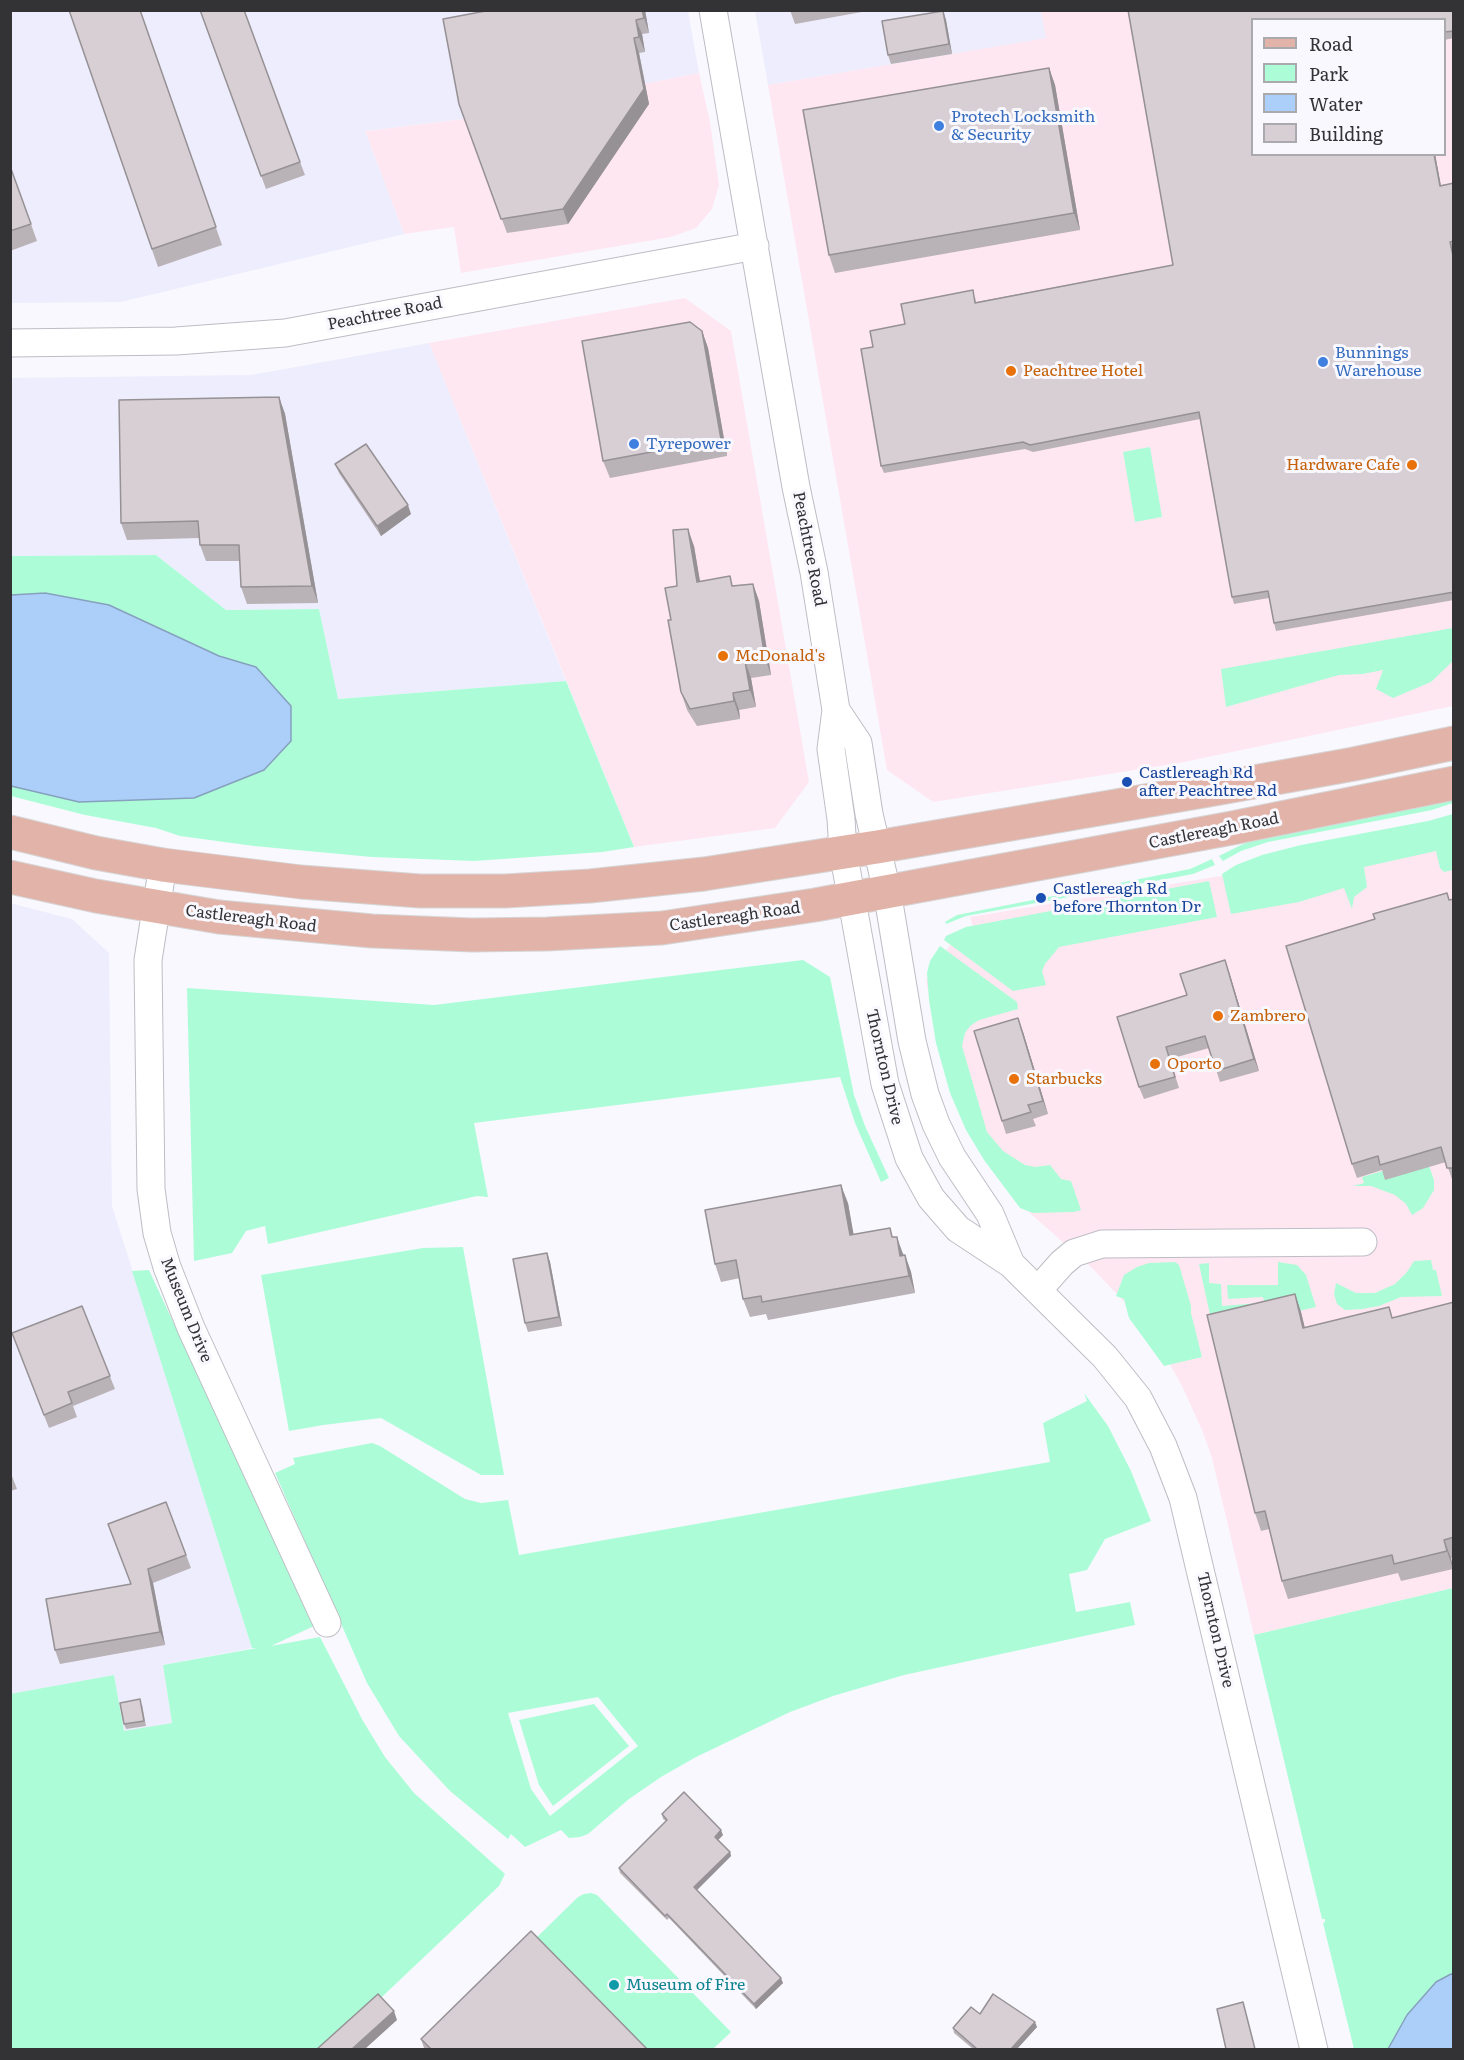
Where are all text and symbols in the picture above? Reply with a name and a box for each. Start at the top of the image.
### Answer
legend [1251,18,1446,156]
text: Road [1309,30,1353,57]
text: Park [1309,60,1348,87]
text: Water [1309,90,1362,117]
place label: Protech Locksmith & Security [951,107,1095,145]
marker: Protech Locksmith & Security [932,119,946,133]
text: Building [1309,120,1383,147]
street label: Peachtree Road [326,293,444,335]
place label: Bunnings Warehouse [1335,343,1422,381]
marker: Bunnings Warehouse [1316,355,1330,369]
place label: Peachtree Hotel [1023,361,1143,381]
marker: Peachtree Hotel [1004,364,1018,378]
place label: Tyrepower [646,434,731,454]
marker: Tyrepower [627,437,641,451]
place label: Hardware Cafe [1286,455,1400,475]
marker: Hardware Cafe [1405,458,1419,472]
street label: Peachtree Road [788,490,830,608]
place label: McDonald's [735,646,825,666]
marker: McDonald's [716,649,730,663]
place label: Castlereagh Rd after Peachtree Rd [1139,763,1277,801]
marker: Castlereagh Rd after Peachtree Rd [1120,775,1134,789]
street label: Castlereagh Road [1147,809,1281,853]
place label: Castlereagh Rd before Thornton Dr [1053,879,1201,917]
marker: Castlereagh Rd before Thornton Dr [1034,891,1048,905]
street label: Castlereagh Road [668,898,802,936]
street label: Castlereagh Road [184,901,318,937]
place label: Zambrero [1230,1006,1306,1026]
street label: Thornton Drive [861,1007,907,1127]
marker: Zambrero [1211,1009,1225,1023]
place label: Oporto [1167,1054,1222,1074]
marker: Oporto [1148,1057,1162,1071]
place label: Starbucks [1026,1069,1102,1089]
marker: Starbucks [1007,1072,1021,1086]
street label: Museum Drive [156,1255,216,1365]
street label: Thornton Drive [1192,1570,1238,1690]
place label: Museum of Fire [626,1975,745,1995]
marker: Museum of Fire [607,1978,621,1992]

